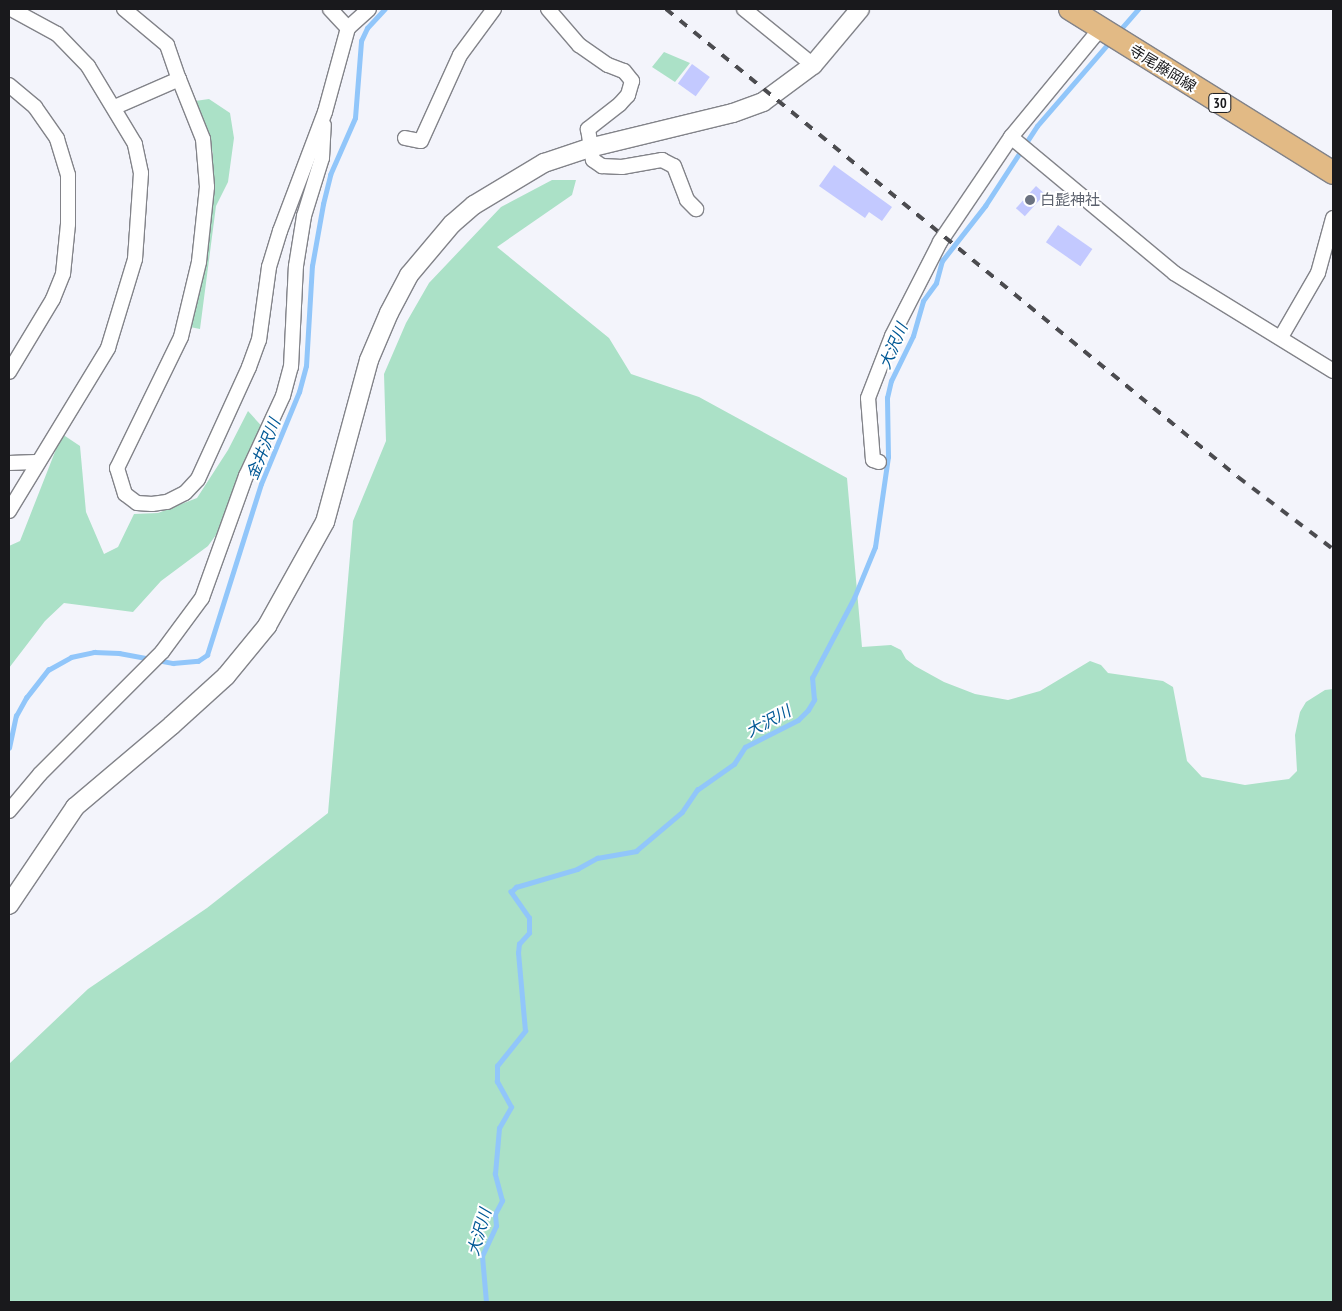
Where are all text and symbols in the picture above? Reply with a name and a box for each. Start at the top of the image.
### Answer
street label: 寺尾藤岡線 [1126,40,1200,96]
road number: 30 [1208,92,1232,115]
place label: 白髭神社 [1040,191,1100,209]
marker: 白髭神社 [1024,194,1036,206]
water label: 大沢川 [875,320,911,372]
water label: 金井沢川 [242,416,284,482]
water label: 大沢川 [742,701,794,741]
water label: 大沢川 [463,1206,495,1258]

